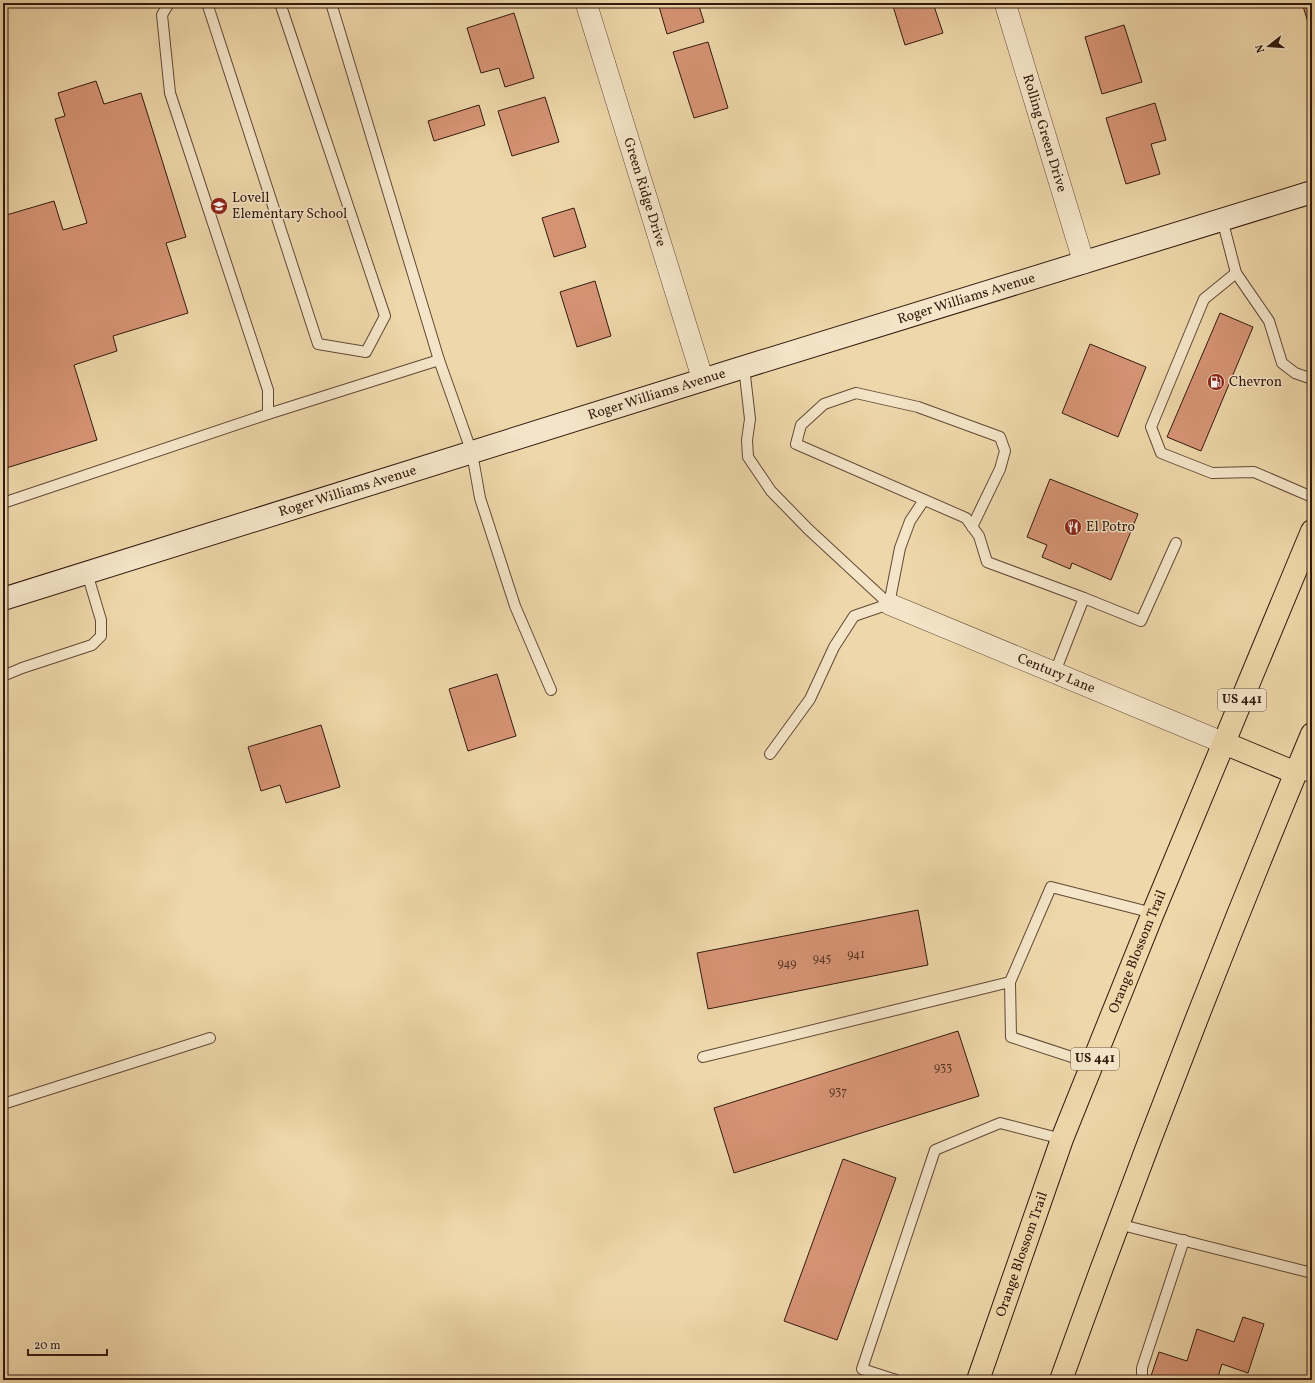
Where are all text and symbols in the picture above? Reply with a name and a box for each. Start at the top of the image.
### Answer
north arrow [1249,26,1289,66]
text: N [1253,42,1269,55]
street label: Rolling Green Drive [1018,72,1072,195]
street label: Green Ridge Drive [619,135,671,249]
place label: Lovell Elementary School [232,189,347,224]
school or university icon: Lovell Elementary School [209,196,229,216]
street label: Roger Williams Avenue [895,268,1038,329]
street label: Roger Williams Avenue [586,364,728,425]
fuel station icon: Chevron [1206,372,1226,392]
place label: Chevron [1229,373,1282,392]
street label: Roger Williams Avenue [276,461,419,522]
restaurant icon: El Potro [1063,517,1083,537]
place label: El Potro [1086,518,1135,537]
street label: Century Lane [1014,649,1098,698]
road number: US 441 [1218,689,1266,711]
street label: Orange Blossom Trail [1104,887,1171,1016]
house number: 941 [847,947,865,963]
house number: 945 [813,951,831,967]
house number: 949 [778,956,796,972]
road number: US 441 [1071,1048,1119,1070]
house number: 933 [934,1060,952,1076]
house number: 937 [829,1084,847,1100]
street label: Orange Blossom Trail [991,1189,1052,1320]
scale bar [28,1331,107,1357]
text: 20 m [34,1338,61,1354]

